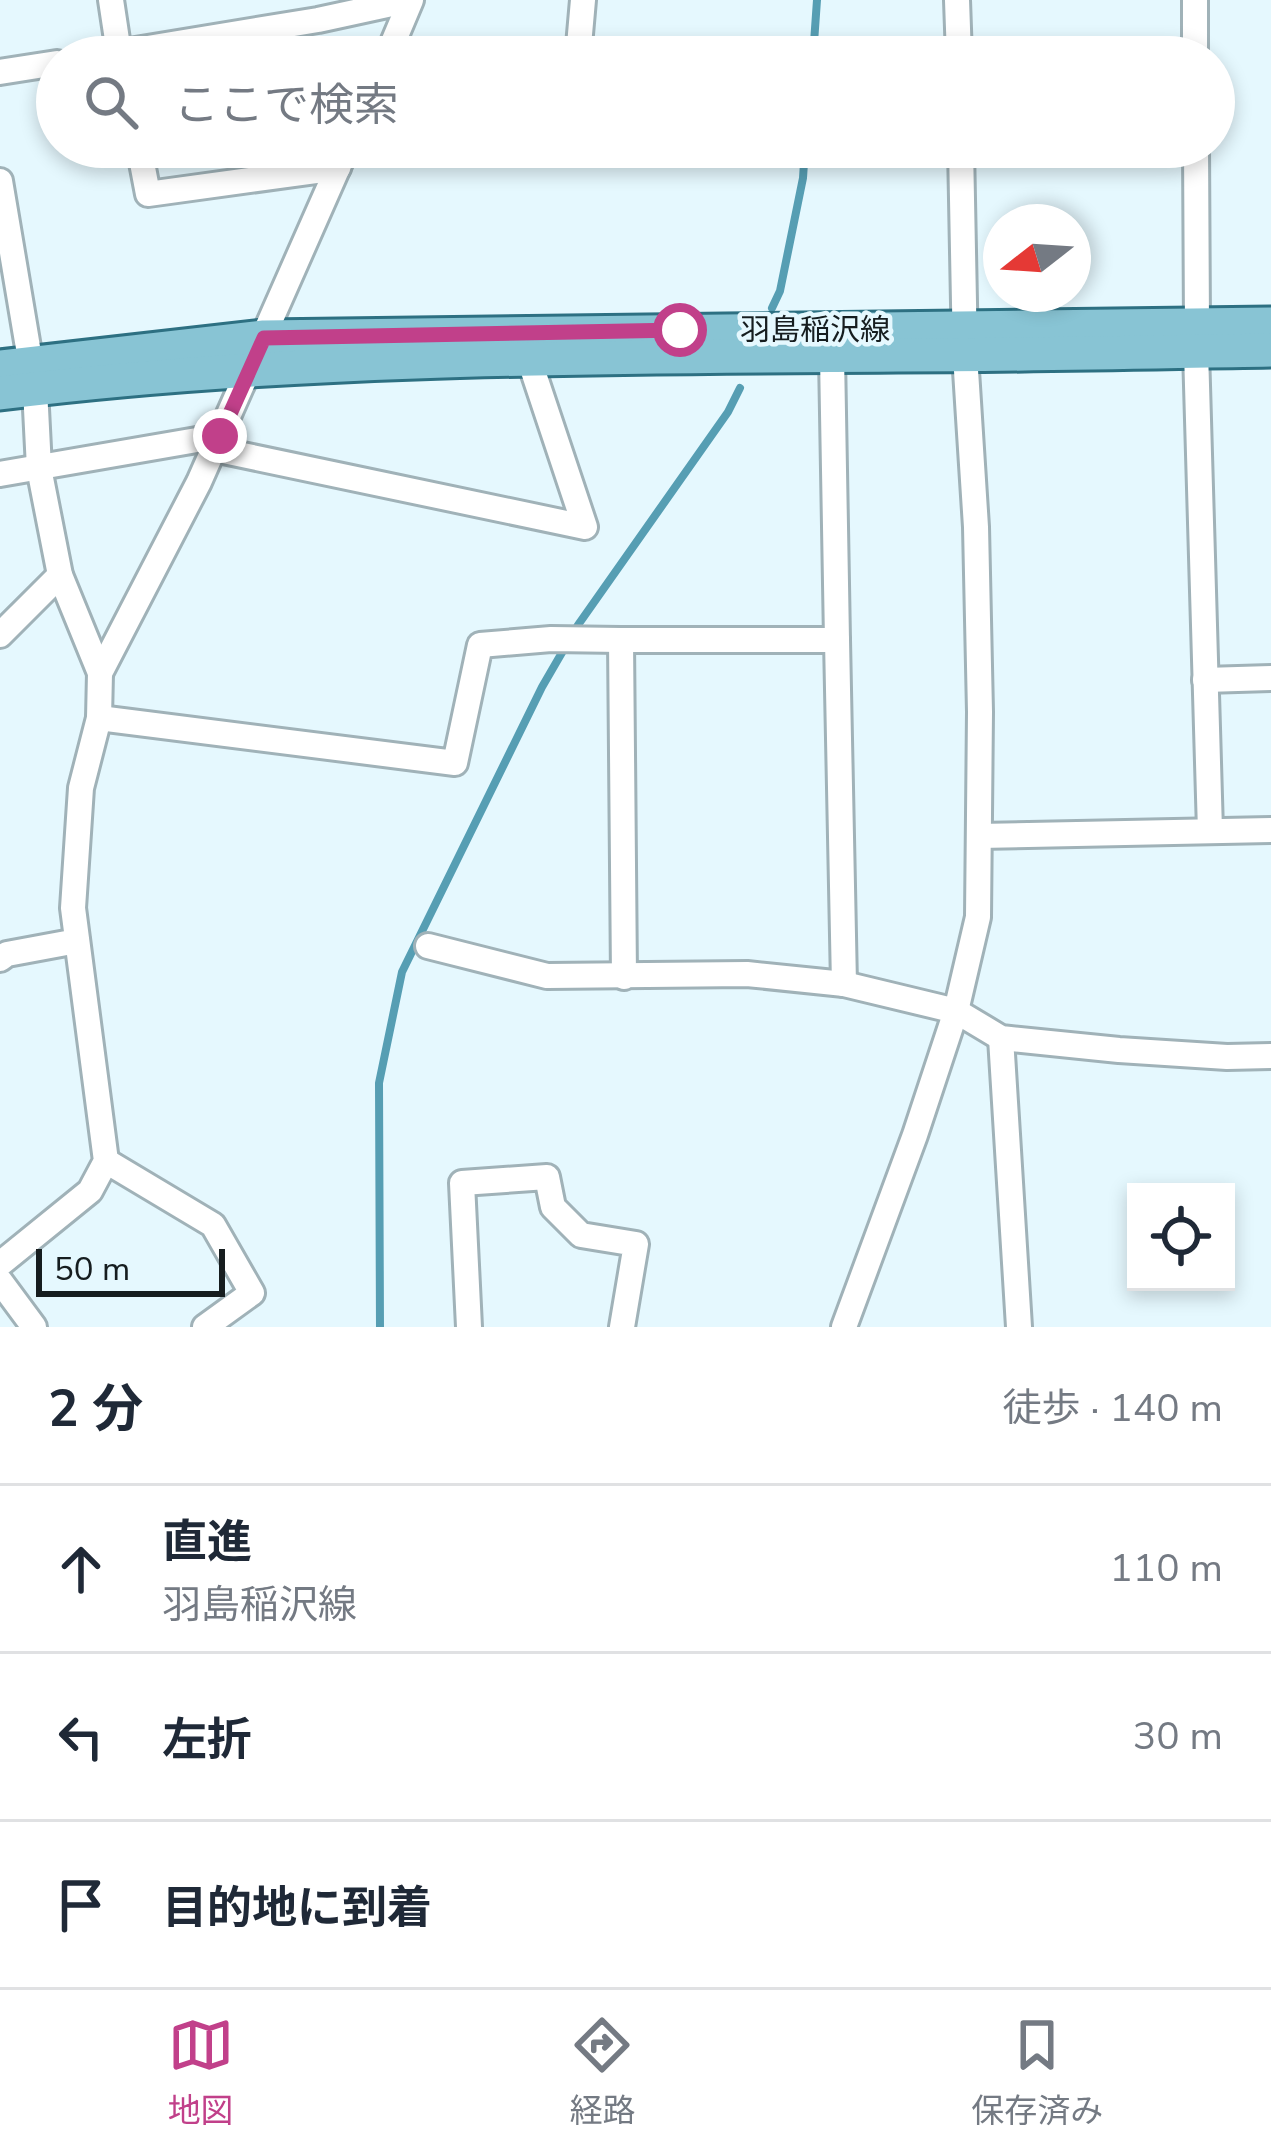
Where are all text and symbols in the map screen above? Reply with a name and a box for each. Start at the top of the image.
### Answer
search box [36,36,1235,168]
icon: search [78,69,144,135]
text: ここで検索 [174,75,399,136]
north arrow [983,204,1091,312]
route start [653,303,707,357]
street label: 羽島稲沢線 [740,310,890,351]
route end [193,409,247,463]
map controls [1127,1183,1235,1291]
button: locate [1127,1183,1235,1291]
scale bar [36,1243,225,1296]
text: 50 m [54,1247,130,1292]
text: 2 分 [48,1374,143,1444]
text: 徒歩 · 140 m [1002,1382,1223,1435]
text: 直進 [162,1512,252,1573]
icon: ahead [48,1536,114,1602]
text: 110 m [1109,1542,1223,1595]
text: 羽島稲沢線 [162,1579,357,1632]
icon: left [48,1704,114,1770]
text: 左折 [162,1710,252,1771]
text: 30 m [1133,1710,1223,1763]
icon: arrive [48,1872,114,1938]
text: 目的地に到着 [162,1878,432,1939]
tab: 地図 [168,2012,234,2134]
tab: 経路 [569,2012,635,2134]
tab: 保存済み [971,2012,1103,2134]

